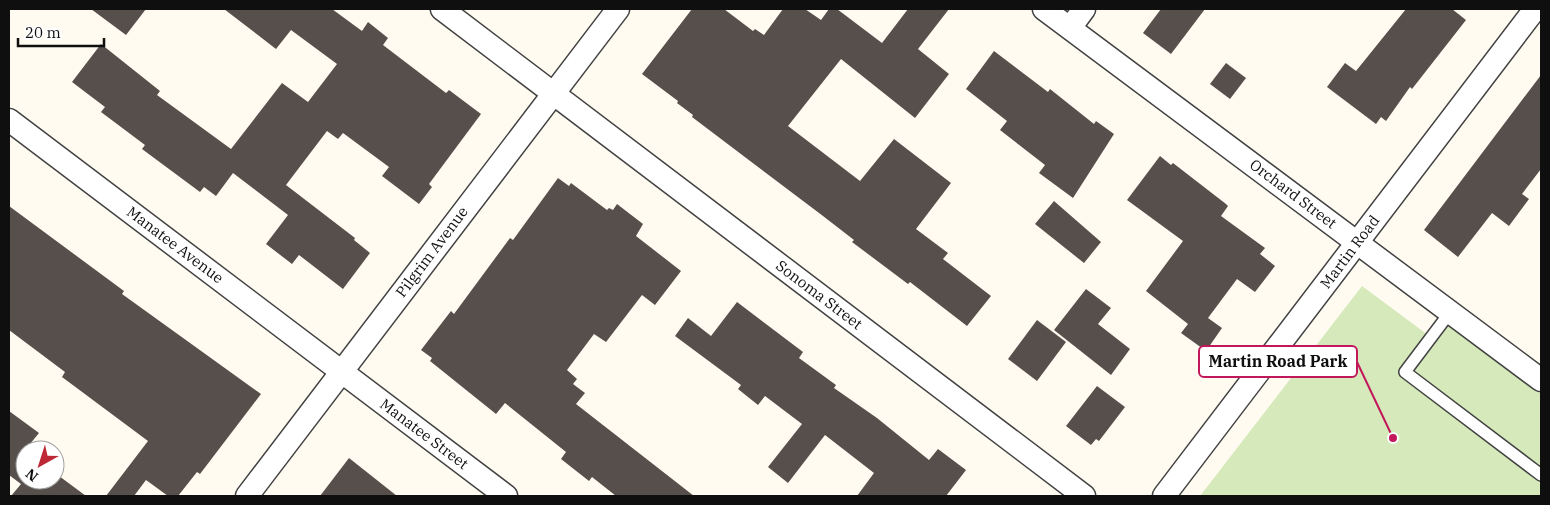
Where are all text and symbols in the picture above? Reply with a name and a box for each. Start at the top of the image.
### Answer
scale bar [18,15,104,47]
text: 20 m [25,23,61,42]
street label: Orchard Street [1246,155,1341,233]
street label: Manatee Avenue [123,202,228,287]
street label: Pilgrim Avenue [391,203,472,301]
street label: Martin Road [1316,211,1383,292]
street label: Sonoma Street [772,256,866,333]
callout: Martin Road Park [1199,346,1357,377]
text: Martin Road Park [1209,351,1347,371]
street label: Manatee Street [376,394,472,473]
north arrow [15,440,65,490]
text: N [22,465,42,486]

